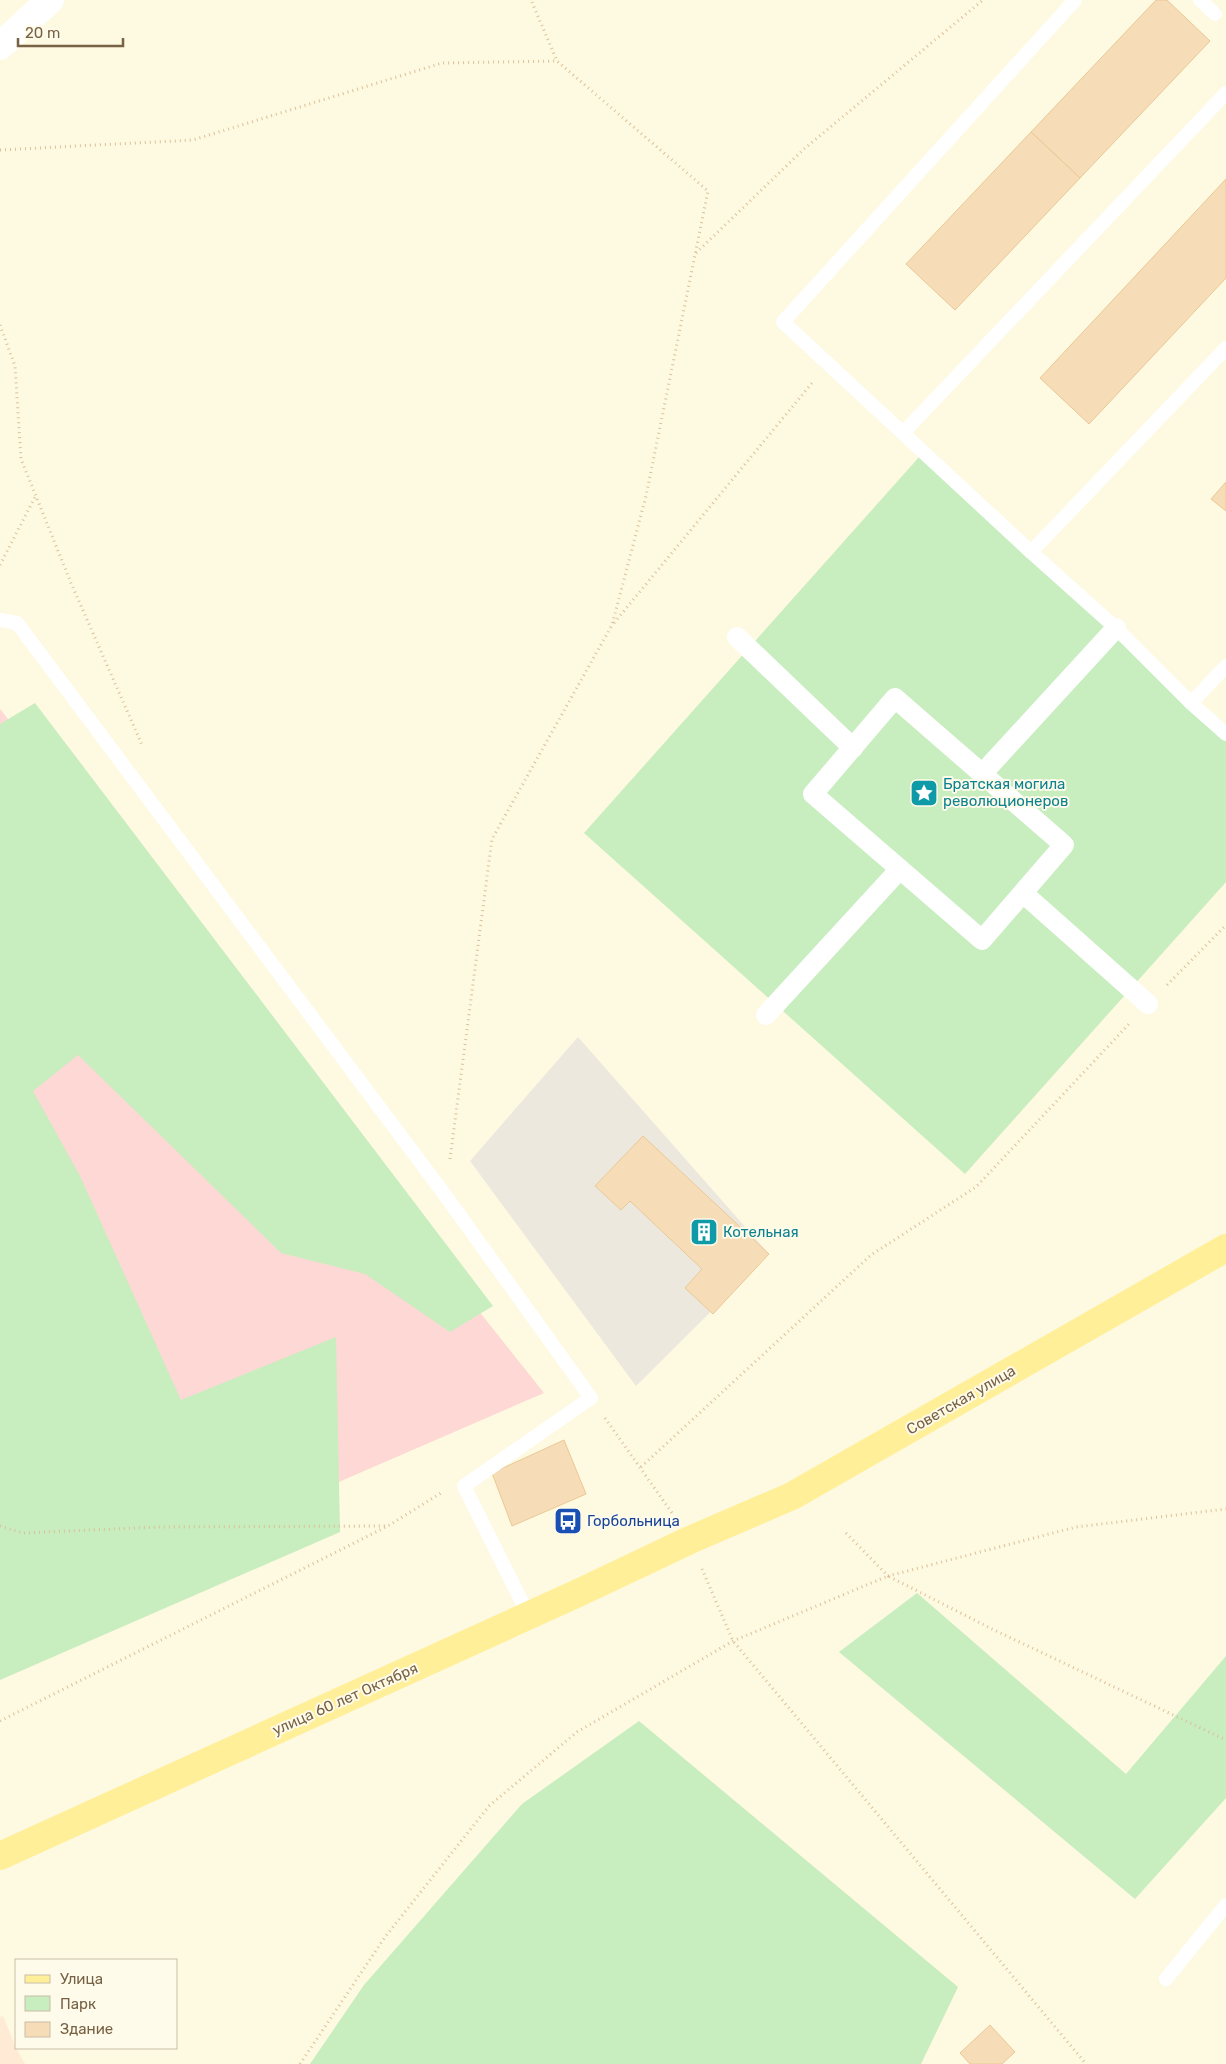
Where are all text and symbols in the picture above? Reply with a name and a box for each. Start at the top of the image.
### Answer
scale bar [18,15,122,47]
text: 20 m [25,24,60,42]
place label: Братская могила революционеров [943,775,1068,810]
place icon: Братская могила революционеров [909,778,939,808]
building icon: Котельная [689,1217,719,1247]
place label: Котельная [723,1223,799,1241]
street label: Советская улица [903,1362,1019,1438]
bus stop icon: Горбольница [553,1506,583,1536]
place label: Горбольница [587,1512,680,1530]
street label: улица 60 лет Октября [269,1659,421,1739]
legend [15,1959,178,2049]
text: Улица [60,1970,103,1988]
text: Парк [60,1995,96,2013]
text: Здание [60,2020,113,2038]

